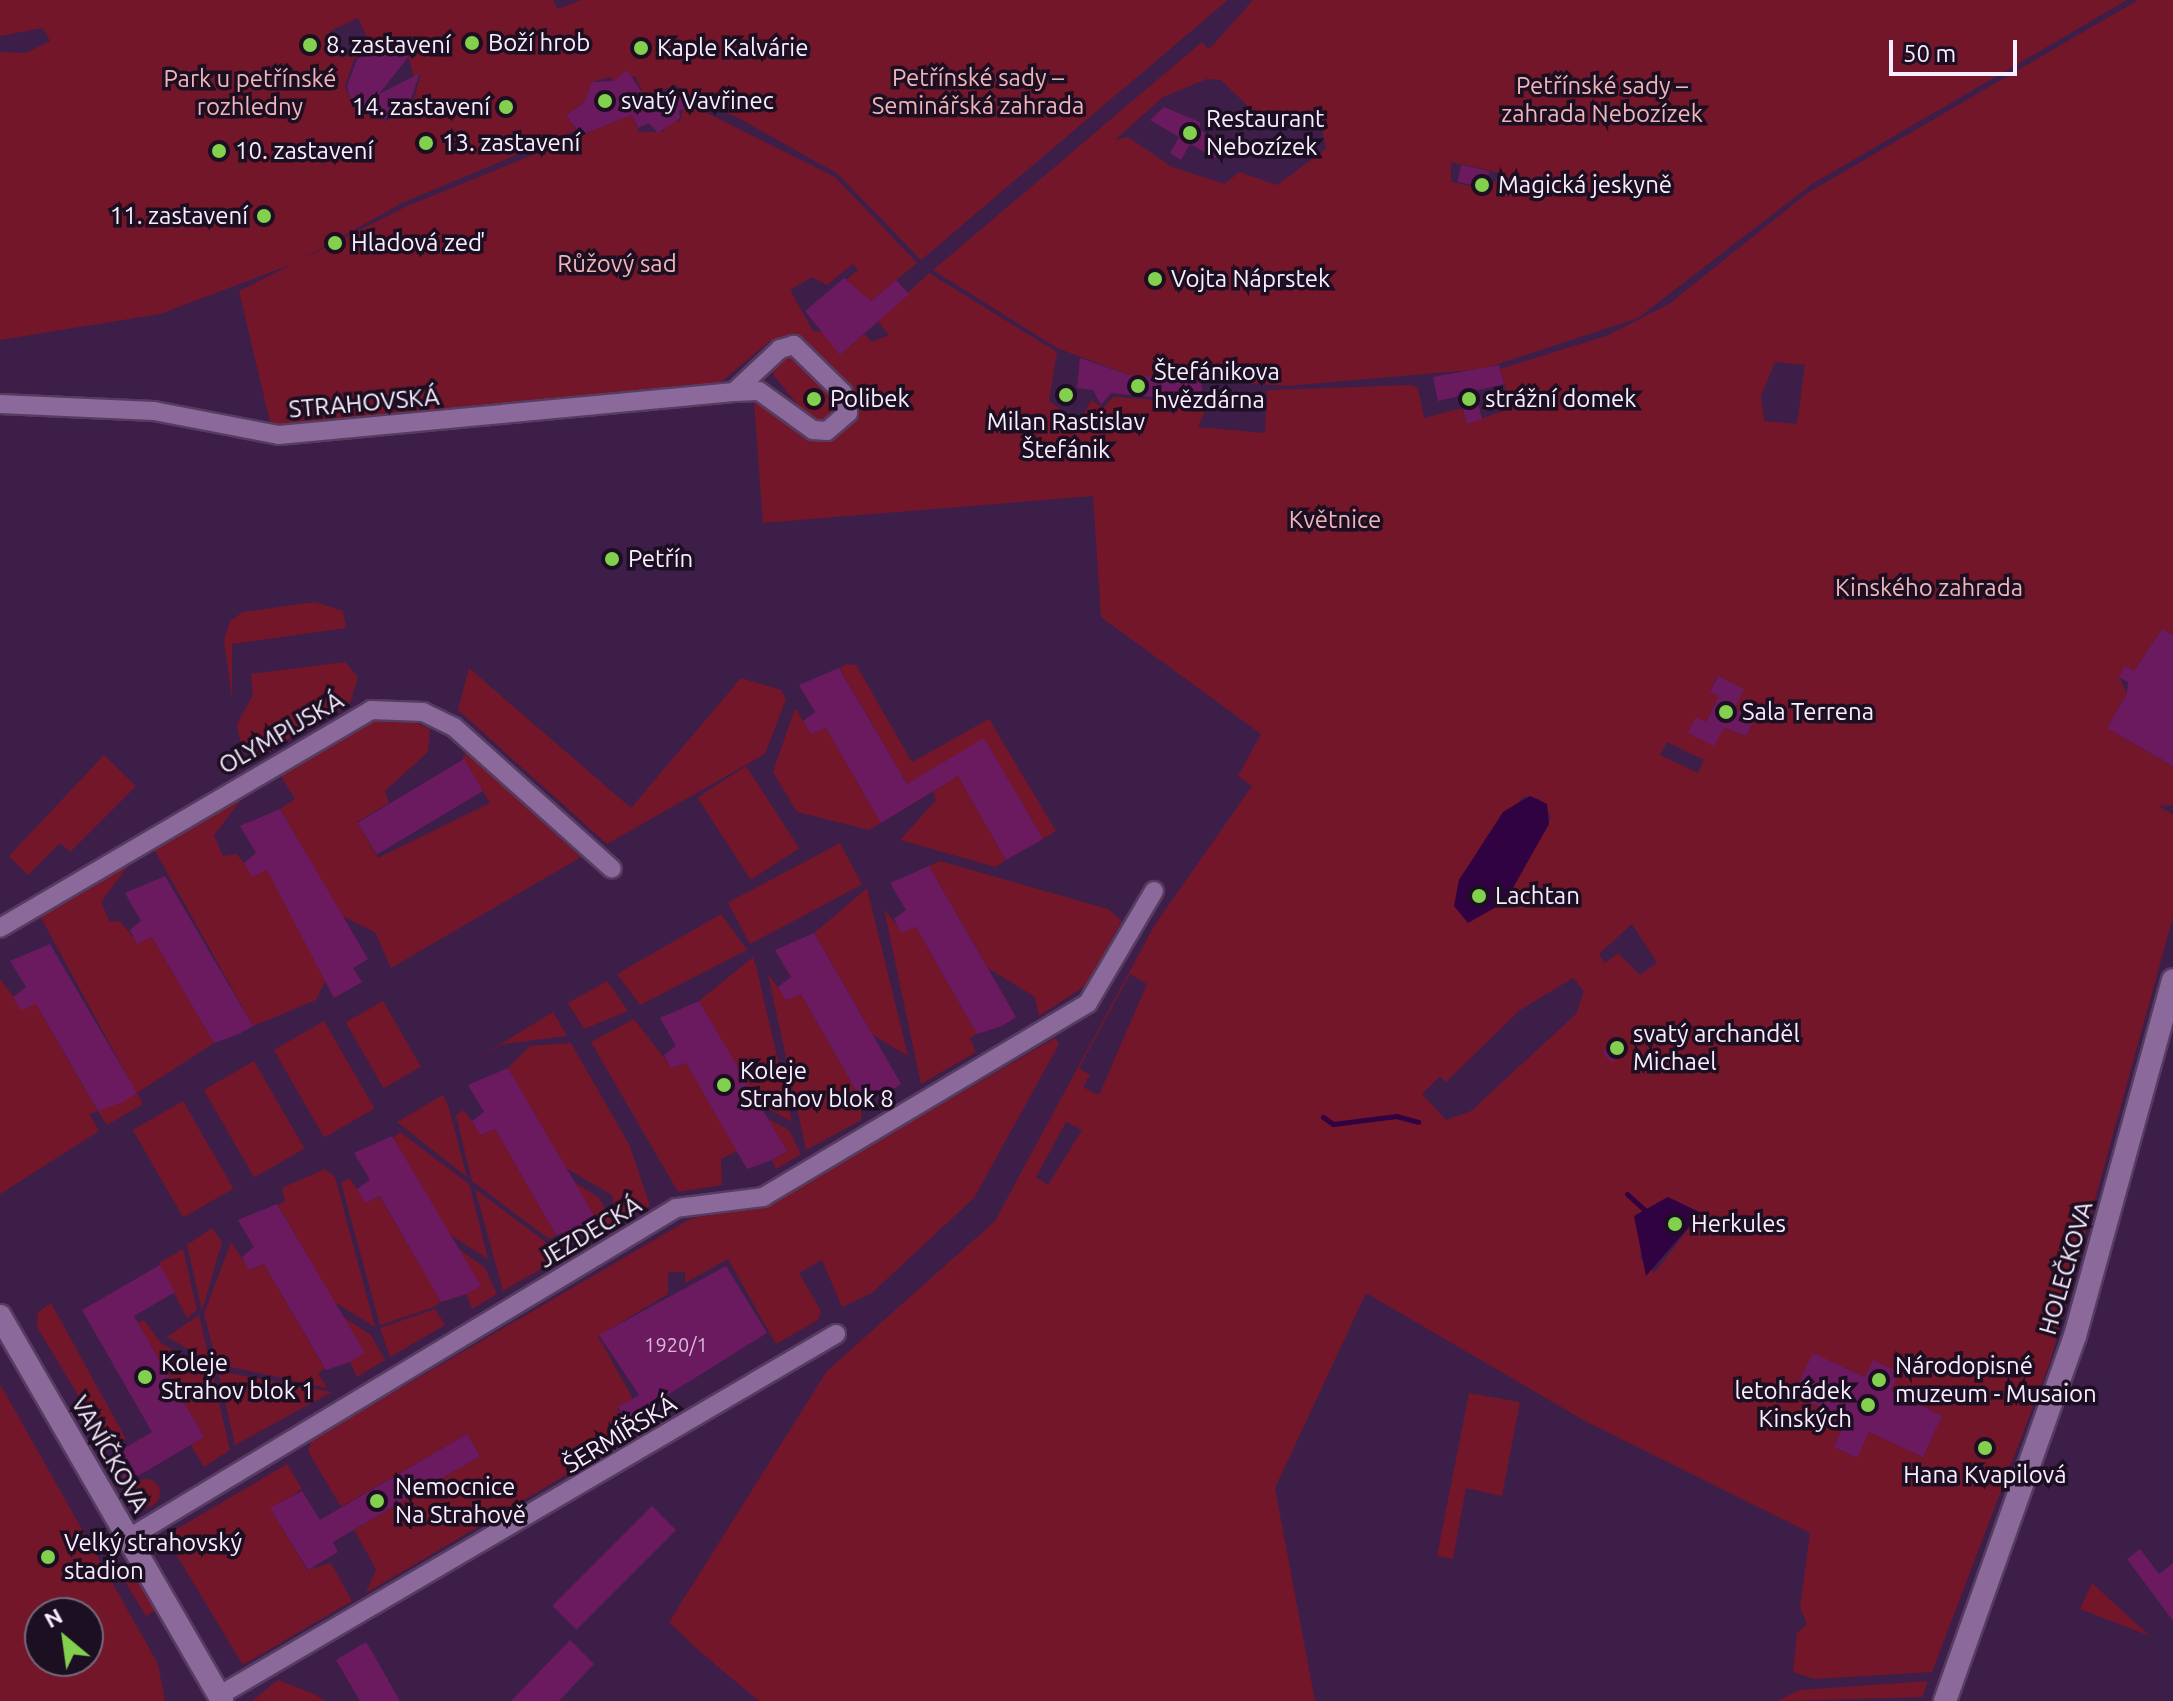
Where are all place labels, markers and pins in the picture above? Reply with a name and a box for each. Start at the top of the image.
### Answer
place label: Boží hrob [488,29,590,57]
place label: 8. zastavení [326,31,451,59]
marker: Boží hrob [463,34,481,52]
place label: Kaple Kalvárie [657,34,808,62]
marker: 8. zastavení [301,36,319,54]
marker: Kaple Kalvárie [632,39,650,57]
place label: svatý Vavřinec [621,87,774,115]
marker: svatý Vavřinec [596,92,614,110]
place label: 14. zastavení [352,93,490,121]
marker: 14. zastavení [497,98,515,116]
place label: Restaurant Nebozízek [1206,105,1325,161]
marker: Restaurant Nebozízek [1181,124,1199,142]
place label: 13. zastavení [442,129,580,157]
marker: 13. zastavení [417,134,435,152]
place label: 10. zastavení [235,137,373,165]
marker: 10. zastavení [210,142,228,160]
place label: Magická jeskyně [1498,171,1672,199]
marker: Magická jeskyně [1473,176,1491,194]
place label: 11. zastavení [110,202,248,230]
marker: 11. zastavení [255,207,273,225]
place label: Hladová zeď [351,229,483,257]
marker: Hladová zeď [326,234,344,252]
place label: Vojta Náprstek [1171,265,1330,293]
marker: Vojta Náprstek [1146,270,1164,288]
place label: Štefánikova hvězdárna [1154,358,1280,414]
marker: Štefánikova hvězdárna [1129,377,1147,395]
place label: Polibek [830,385,910,413]
place label: strážní domek [1485,385,1636,413]
marker: Milan Rastislav Štefánik [1057,386,1075,404]
marker: Polibek [805,390,823,408]
marker: strážní domek [1460,390,1478,408]
place label: Milan Rastislav Štefánik [987,408,1145,464]
place label: Petřín [628,545,693,573]
marker: Petřín [603,550,621,568]
place label: Sala Terrena [1742,698,1874,726]
marker: Sala Terrena [1717,703,1735,721]
place label: Lachtan [1495,882,1580,910]
marker: Lachtan [1470,887,1488,905]
place label: svatý archanděl Michael [1633,1020,1800,1076]
marker: svatý archanděl Michael [1608,1039,1626,1057]
place label: Koleje Strahov blok 8 [740,1057,894,1113]
marker: Koleje Strahov blok 8 [715,1076,733,1094]
place label: Herkules [1691,1210,1786,1238]
marker: Herkules [1666,1215,1684,1233]
place label: Koleje Strahov blok 1 [161,1349,315,1405]
place label: Národopisné muzeum - Musaion [1895,1352,2097,1408]
marker: Koleje Strahov blok 1 [136,1368,154,1386]
marker: Národopisné muzeum - Musaion [1870,1371,1888,1389]
place label: letohrádek Kinských [1735,1377,1852,1433]
marker: letohrádek Kinských [1859,1396,1877,1414]
marker: Hana Kvapilová [1976,1439,1994,1457]
place label: Hana Kvapilová [1903,1461,2067,1489]
place label: Nemocnice Na Strahově [395,1473,526,1529]
marker: Nemocnice Na Strahově [366,1490,388,1512]
place label: Velký strahovský stadion [64,1529,242,1585]
marker: Velký strahovský stadion [39,1548,57,1566]

